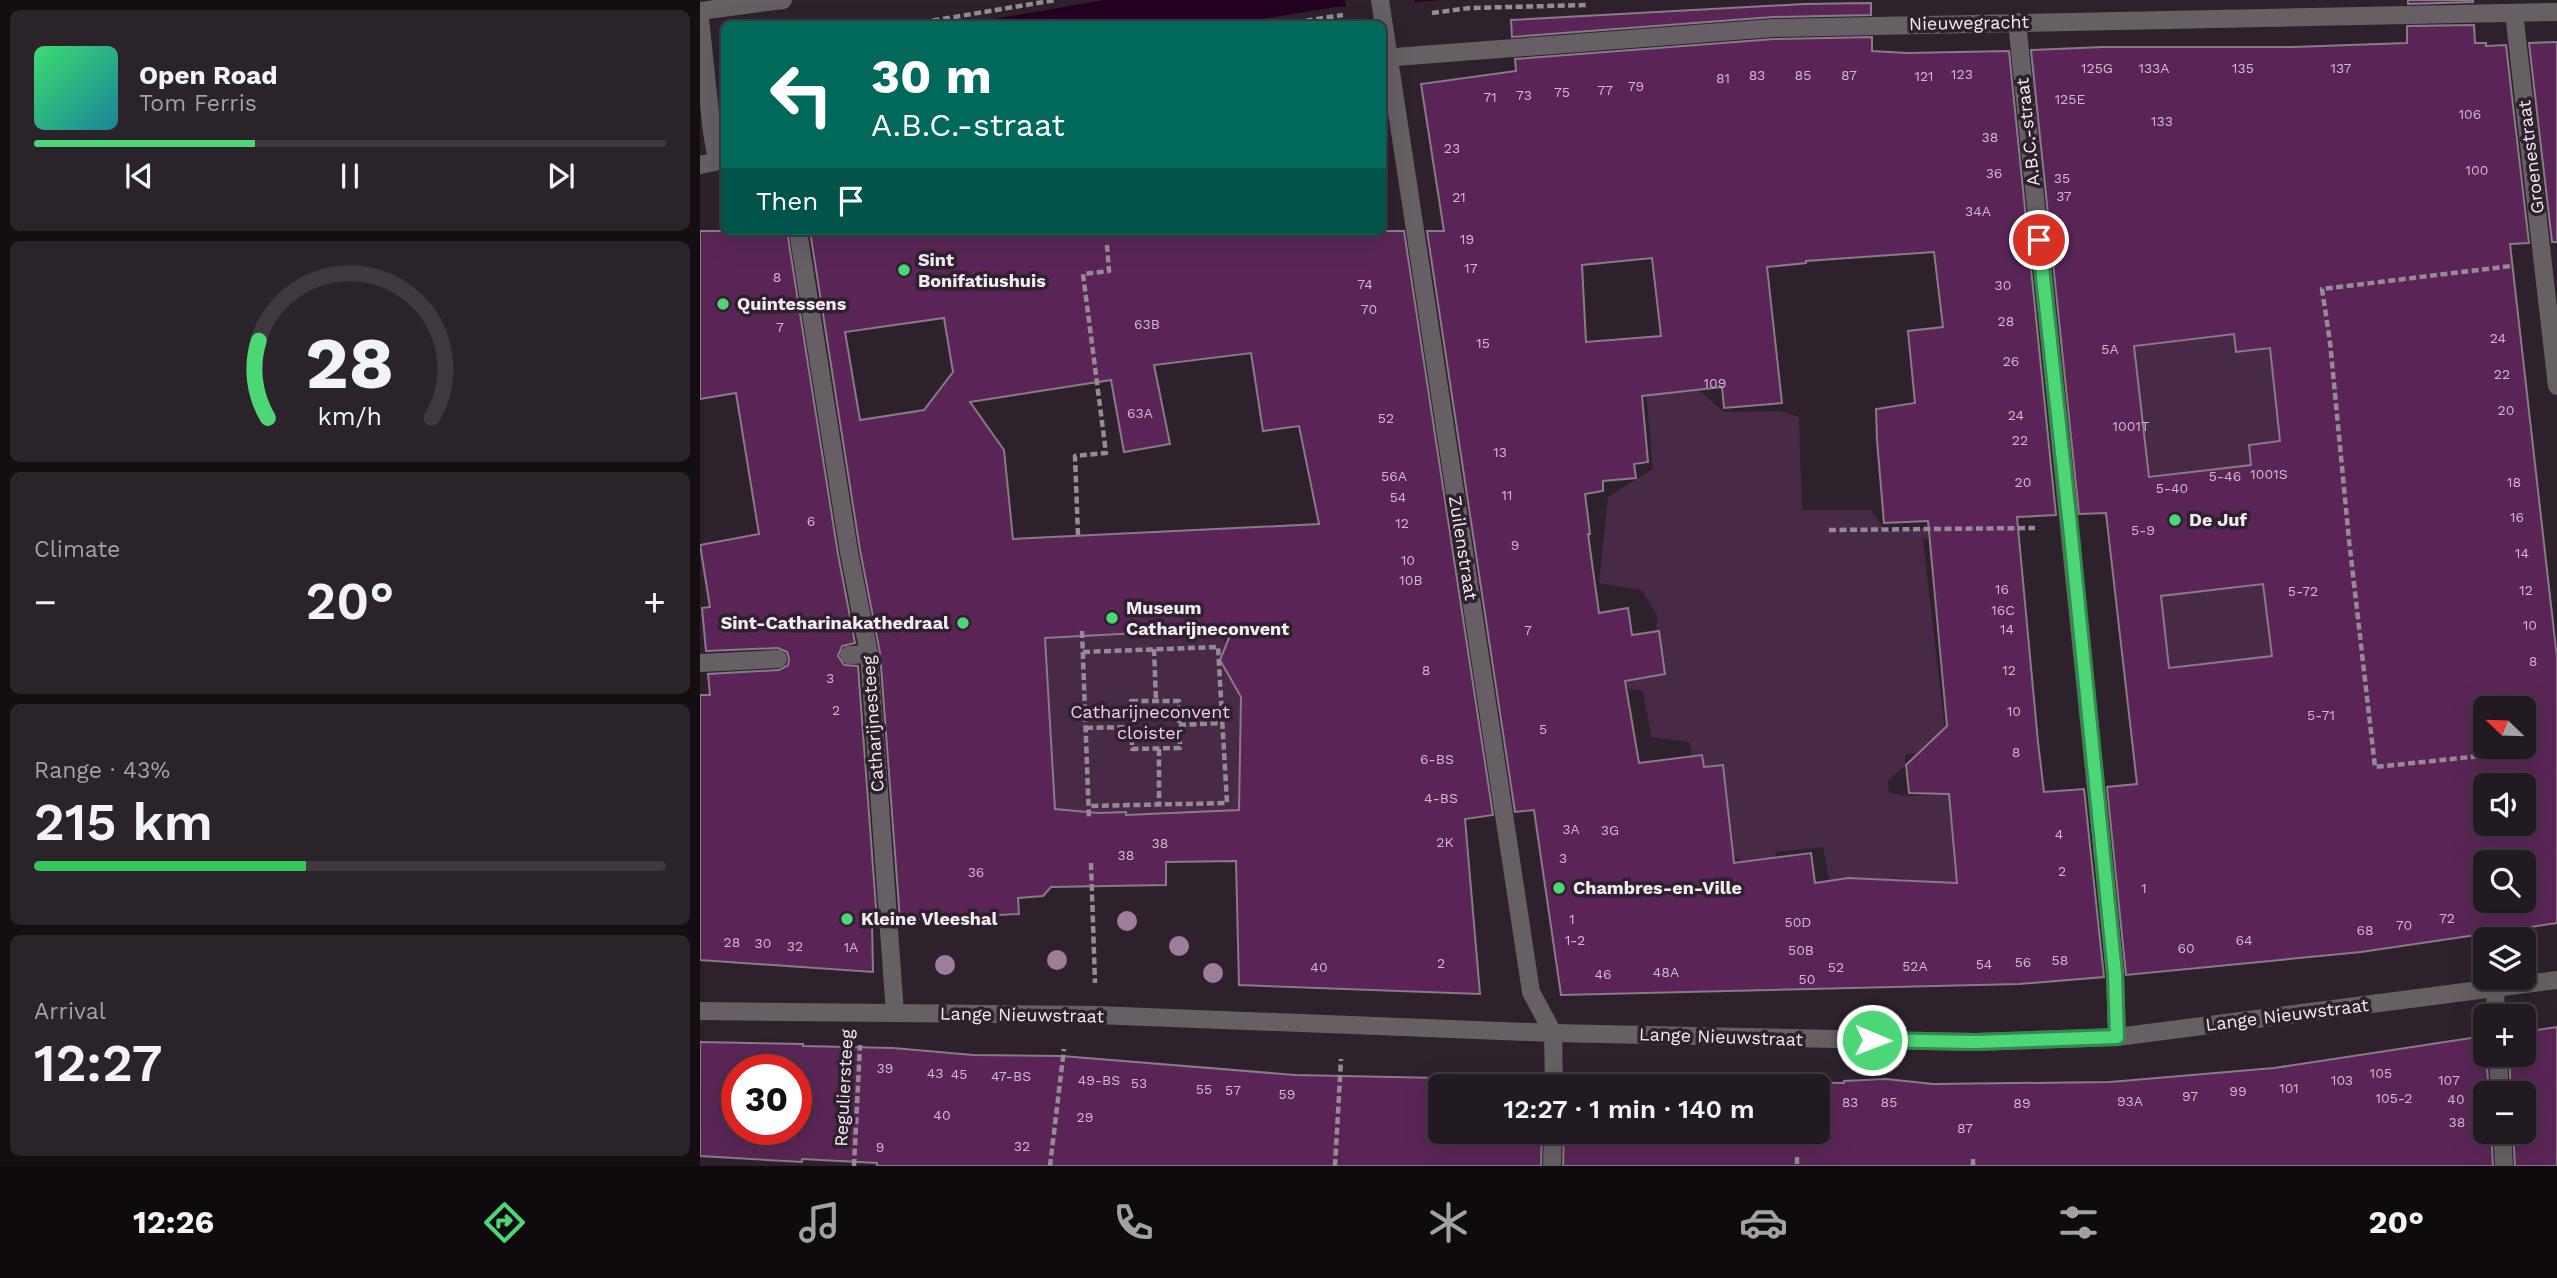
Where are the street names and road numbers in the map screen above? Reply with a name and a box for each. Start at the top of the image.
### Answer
street label: Nieuwegracht [1909,11,2030,34]
street label: A.B.C.-straat [2011,76,2044,187]
street label: Groenestraat [2513,99,2548,215]
street label: Zuilenstraat [1445,494,1482,602]
street label: Catharijnesteeg [857,655,888,793]
street label: Lange Nieuwstraat [2204,994,2370,1035]
street label: Lange Nieuwstraat [940,1003,1105,1026]
street label: Lange Nieuwstraat [1639,1023,1804,1050]
street label: Reguliersteeg [830,1028,857,1147]

